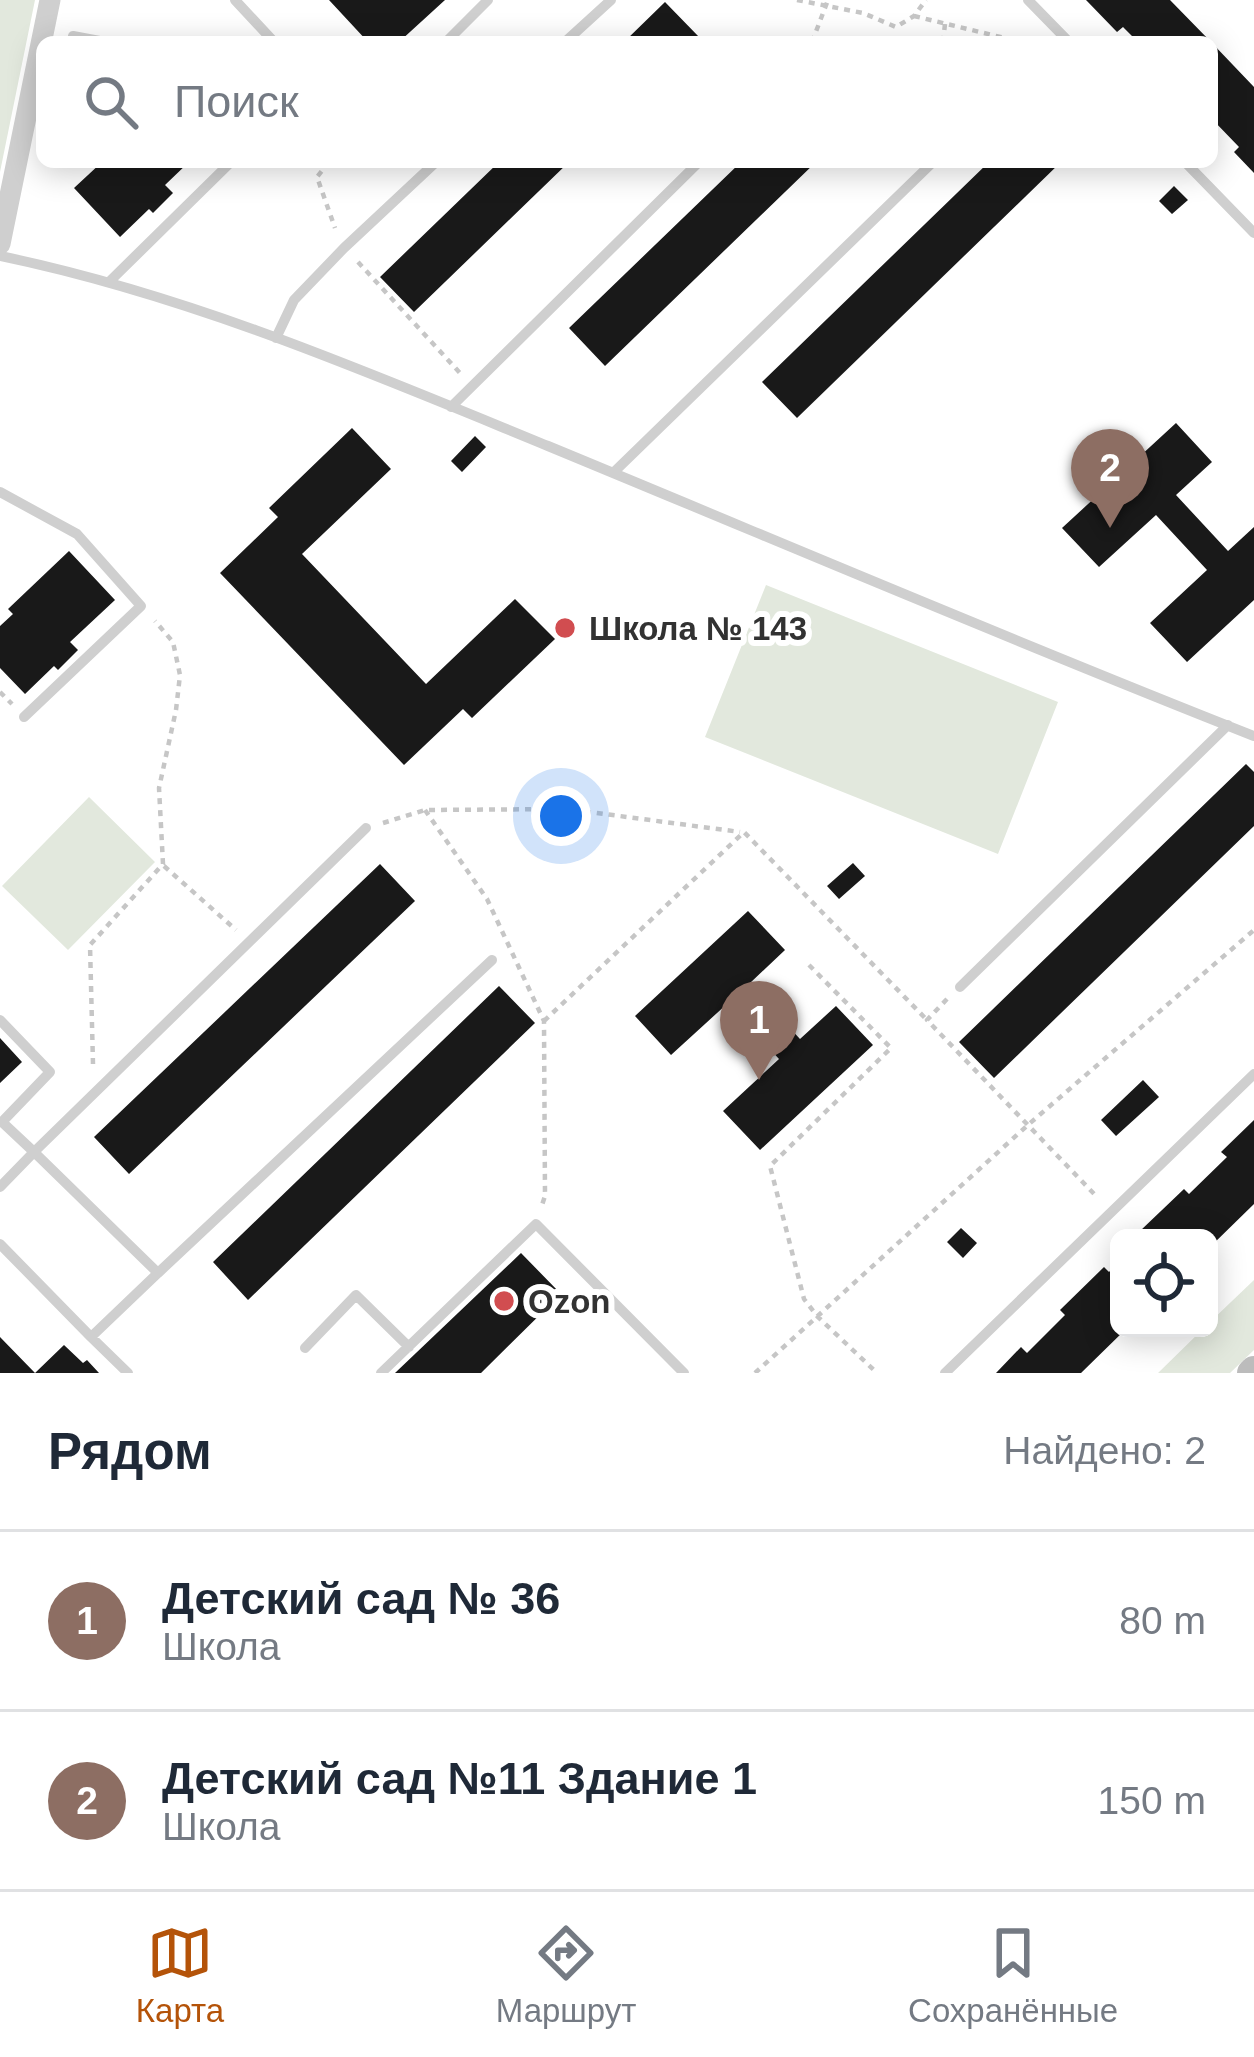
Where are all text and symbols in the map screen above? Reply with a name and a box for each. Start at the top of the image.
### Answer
search box [36,36,1218,168]
icon: search [78,69,144,135]
text: Поиск [174,76,299,127]
pin: 2 [1071,429,1149,528]
place label: Школа № 143 [589,610,807,647]
marker: Школа № 143 [552,615,578,641]
your location [531,786,591,846]
pin: 1 [720,981,798,1080]
map controls [1110,1229,1218,1337]
button: locate [1110,1229,1218,1337]
place label: Ozon [528,1283,610,1320]
marker: Ozon [491,1288,517,1314]
text: Рядом [48,1423,212,1480]
text: Найдено: 2 [1003,1429,1206,1472]
text: Детский сад № 36 [162,1573,560,1624]
text: 1 [76,1599,98,1642]
text: 80 m [1119,1599,1206,1642]
text: Школа [162,1625,281,1668]
text: Детский сад №11 Здание 1 [162,1753,757,1804]
text: 2 [76,1779,98,1822]
text: 150 m [1098,1779,1206,1822]
text: Школа [162,1805,281,1848]
tab: Карта [136,1920,224,2030]
tab: Маршрут [496,1920,636,2030]
tab: Сохранённые [908,1920,1118,2030]

